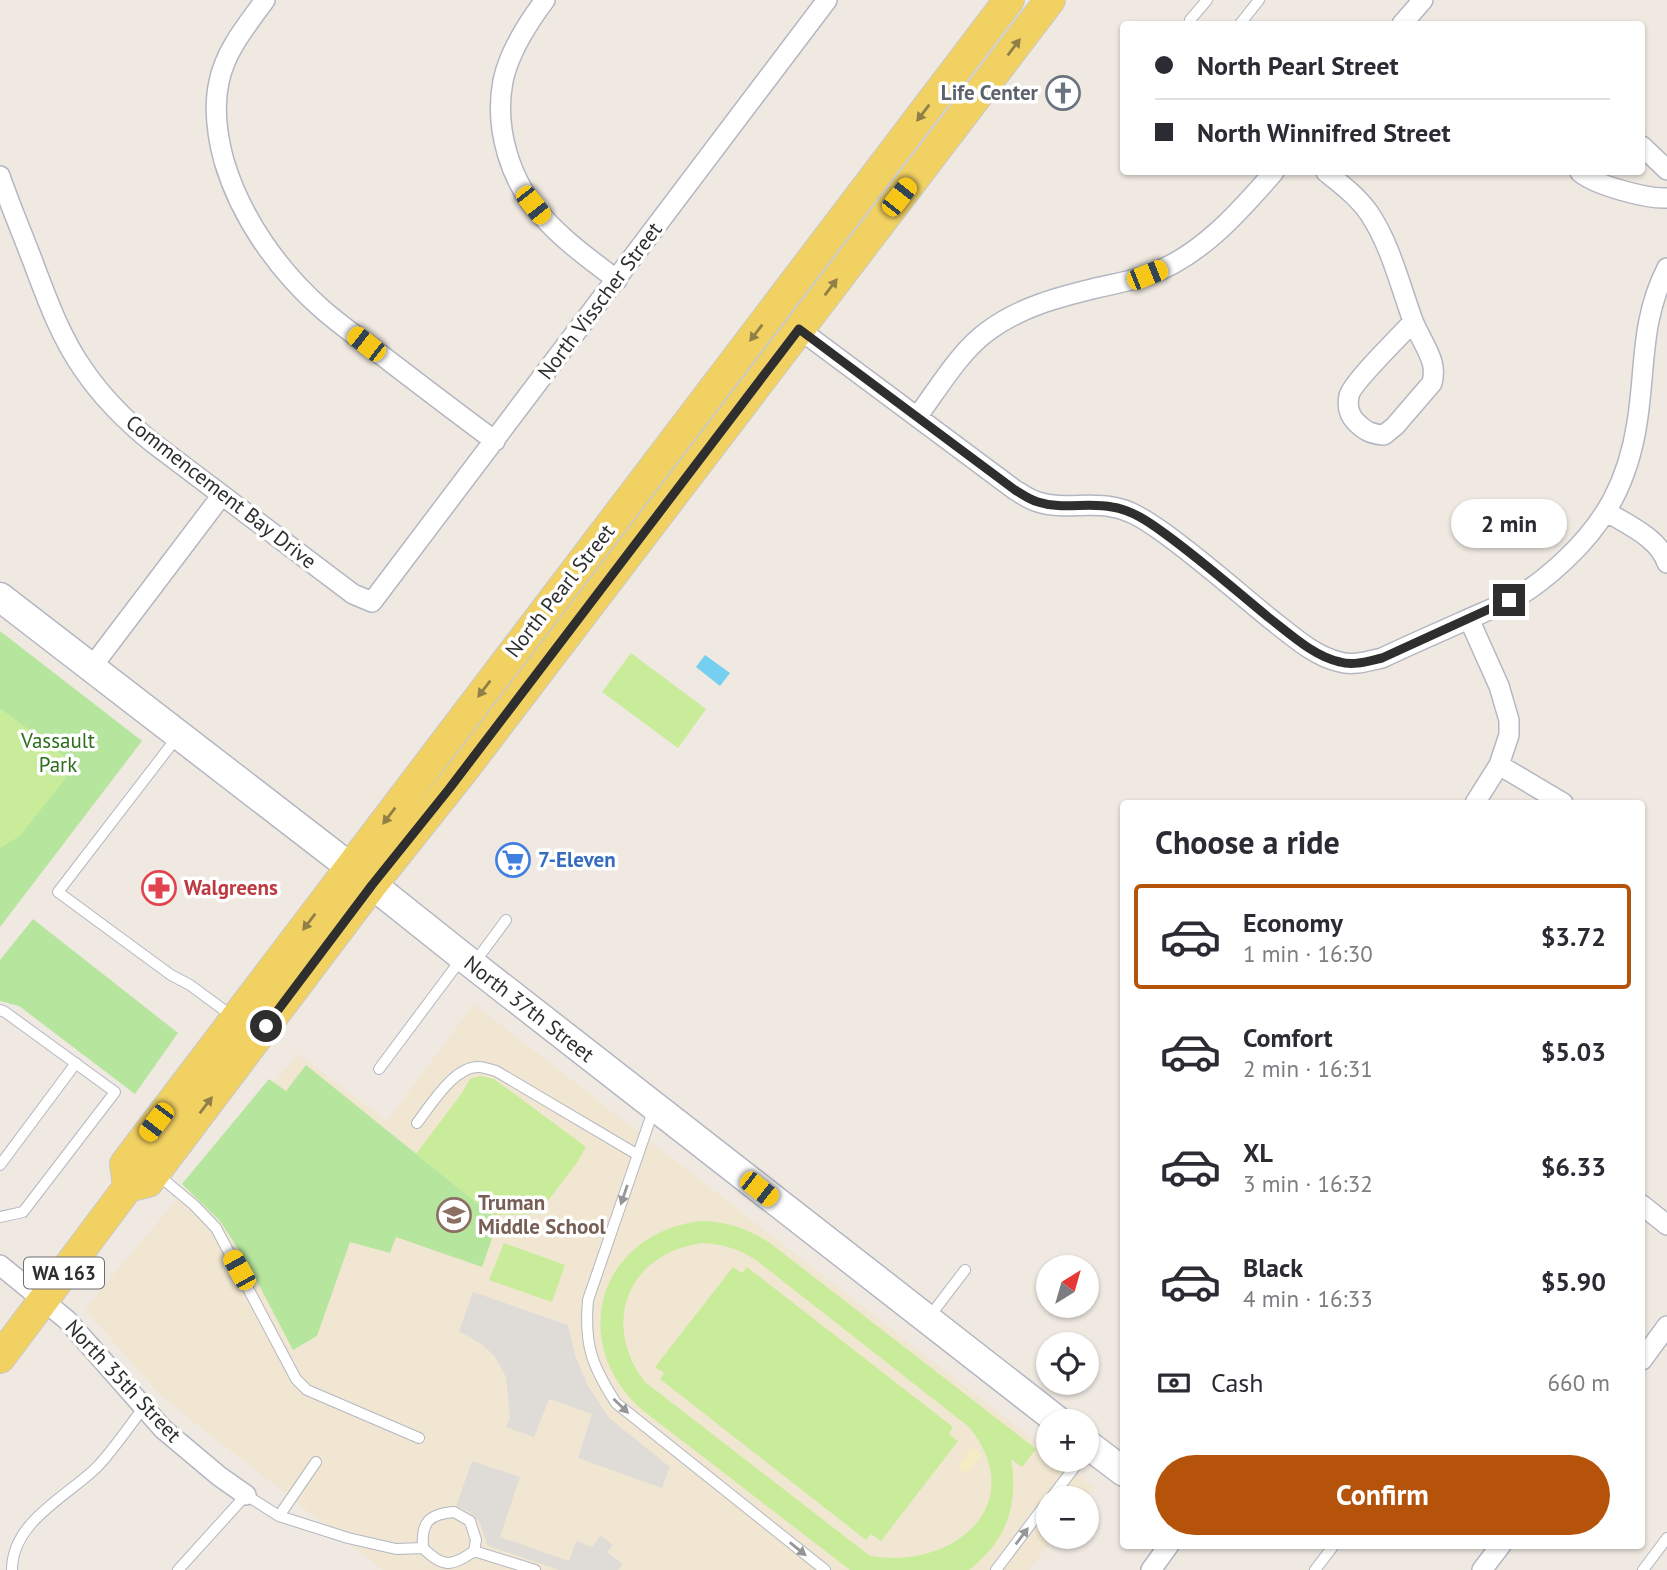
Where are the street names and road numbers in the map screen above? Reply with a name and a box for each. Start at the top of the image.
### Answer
street label: North Visscher Street [532,217,668,385]
street label: Commencement Bay Drive [121,409,322,575]
street label: North Pearl Street [499,519,620,663]
street label: North 37th Street [459,949,600,1068]
road number: WA 163 [24,1258,104,1288]
street label: North 35th Street [60,1314,187,1448]

